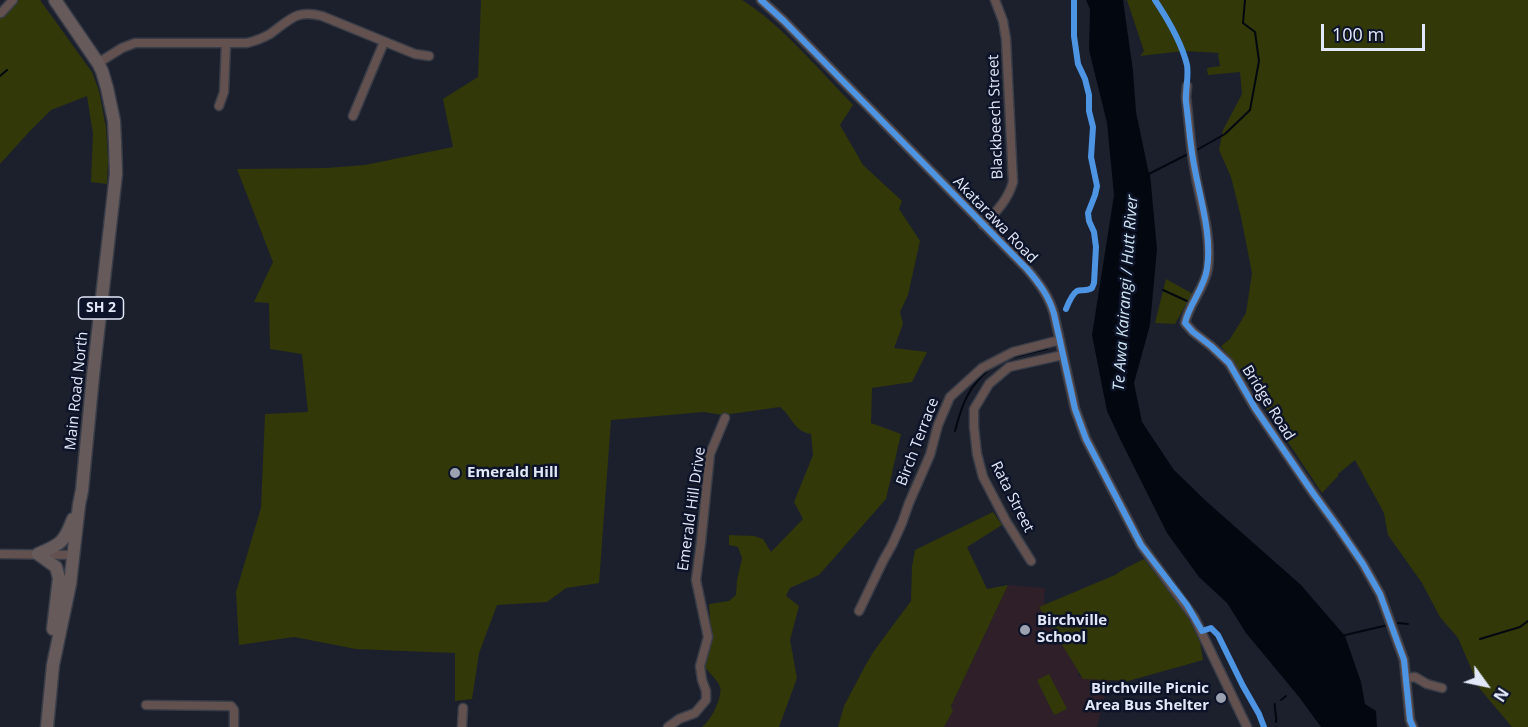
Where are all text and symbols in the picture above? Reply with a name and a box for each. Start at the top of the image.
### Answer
scale bar [1324,12,1428,50]
text: 100 m [1332,22,1384,46]
street label: Blackbeech Street [985,54,1007,180]
street label: Akatarawa Road [949,173,1041,267]
water label: Te Awa Kairangi / Hutt River [1110,194,1142,392]
road number: SH 2 [78,297,124,319]
street label: Main Road North [62,331,92,451]
street label: Bridge Road [1238,362,1298,444]
street label: Birch Terrace [893,395,943,489]
street label: Emerald Hill Drive [674,446,710,572]
street label: Rata Street [986,459,1038,535]
place label: Emerald Hill [467,464,558,482]
marker: Emerald Hill [448,466,462,480]
place label: Birchville School [1037,612,1107,647]
marker: Birchville School [1018,623,1032,637]
north arrow [1456,655,1516,715]
place label: Birchville Picnic Area Bus Shelter [1085,680,1209,715]
text: N [1488,683,1514,706]
marker: Birchville Picnic Area Bus Shelter [1214,691,1228,705]

